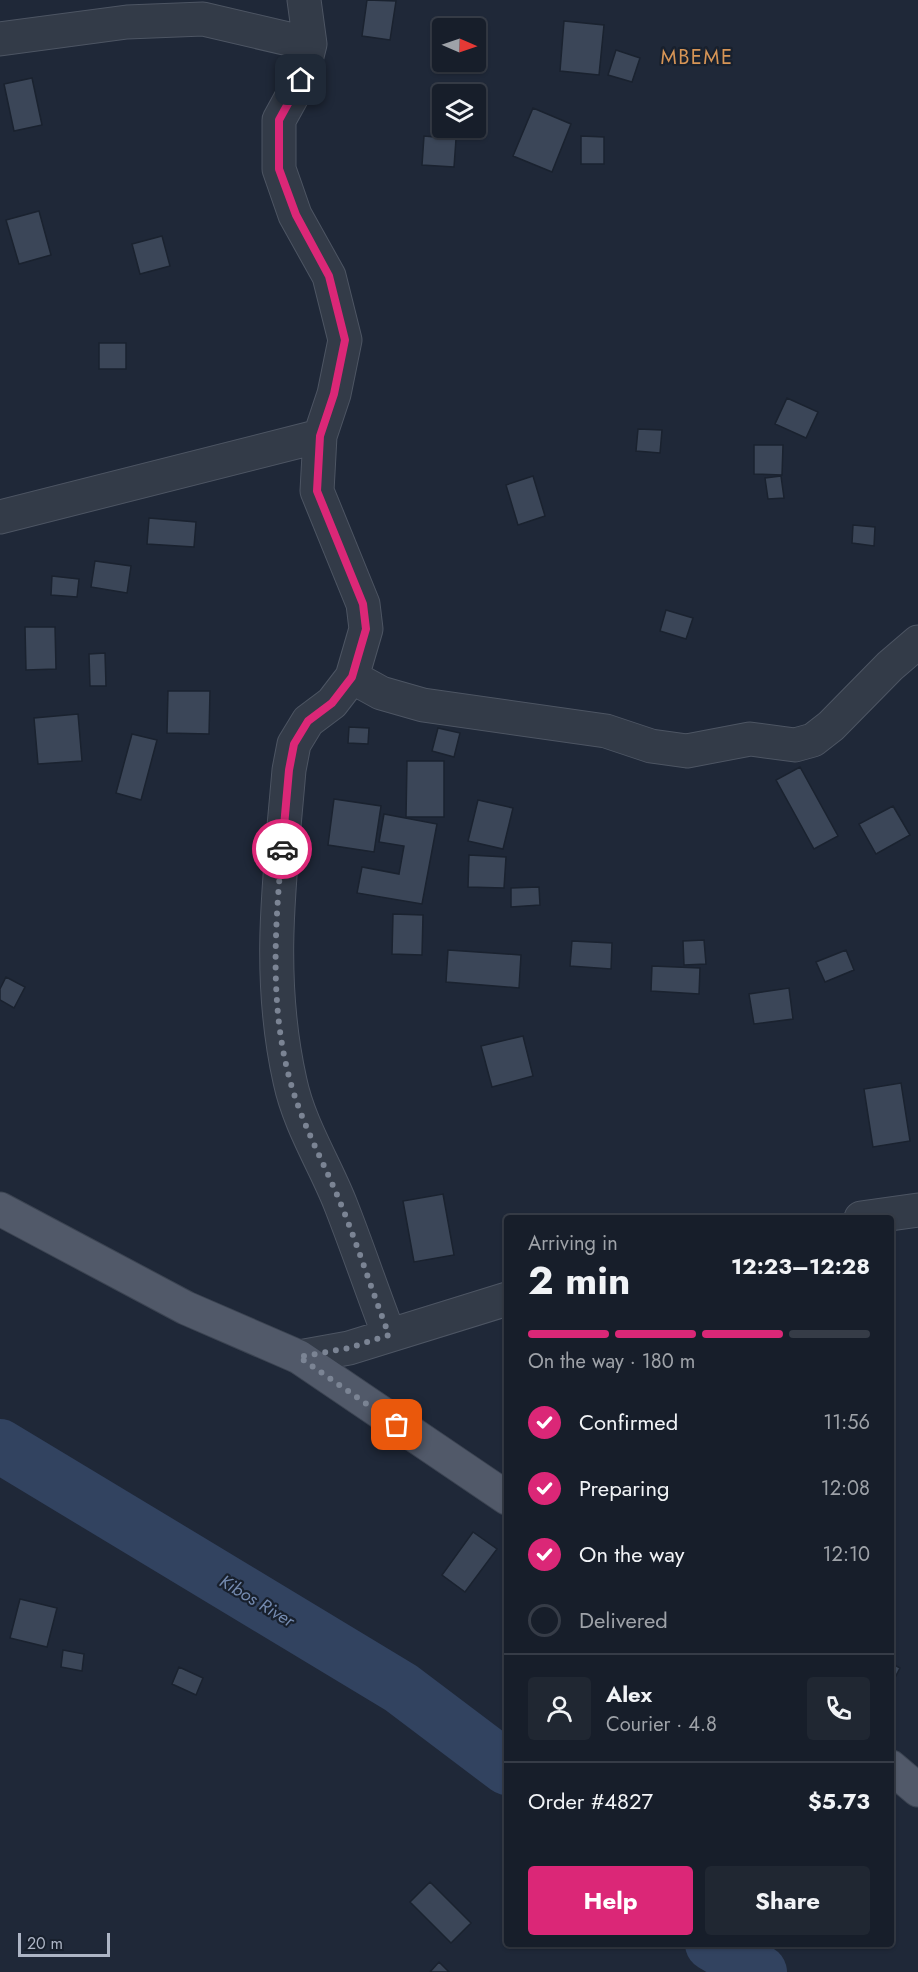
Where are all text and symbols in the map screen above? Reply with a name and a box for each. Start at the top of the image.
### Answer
north arrow [432,18,486,72]
map controls [432,18,486,138]
district label: MBEME [660,43,734,72]
pin [275,54,326,105]
icon: home [284,63,317,96]
button: layers [432,84,486,138]
courier [252,819,312,879]
icon: car [266,833,299,866]
text: Arriving in [528,1229,618,1258]
text: 12:23–12:28 [731,1250,870,1282]
text: 2 min [528,1252,630,1309]
text: On the way · 180 m [528,1347,695,1376]
pin [371,1399,422,1450]
icon: check [528,1406,561,1439]
text: Confirmed [579,1406,678,1438]
icon: bag [380,1408,413,1441]
text: 11:56 [823,1408,870,1437]
icon: check [528,1472,561,1505]
text: Preparing [579,1472,670,1504]
text: 12:08 [821,1474,870,1503]
icon: check [528,1538,561,1571]
text: On the way [579,1538,684,1570]
text: 12:10 [823,1540,870,1569]
water label: Kibos River [215,1568,300,1634]
text: Delivered [579,1604,668,1636]
button: person [528,1677,591,1740]
button: phone [807,1677,870,1740]
text: Alex [606,1678,652,1710]
text: Courier · 4.8 [606,1710,717,1739]
text: Order #4827 [528,1785,653,1817]
text: $5.73 [808,1785,870,1817]
button: Help [528,1866,693,1935]
button: Share [705,1866,870,1935]
scale bar [18,1930,110,1958]
text: 20 m [27,1932,63,1955]

